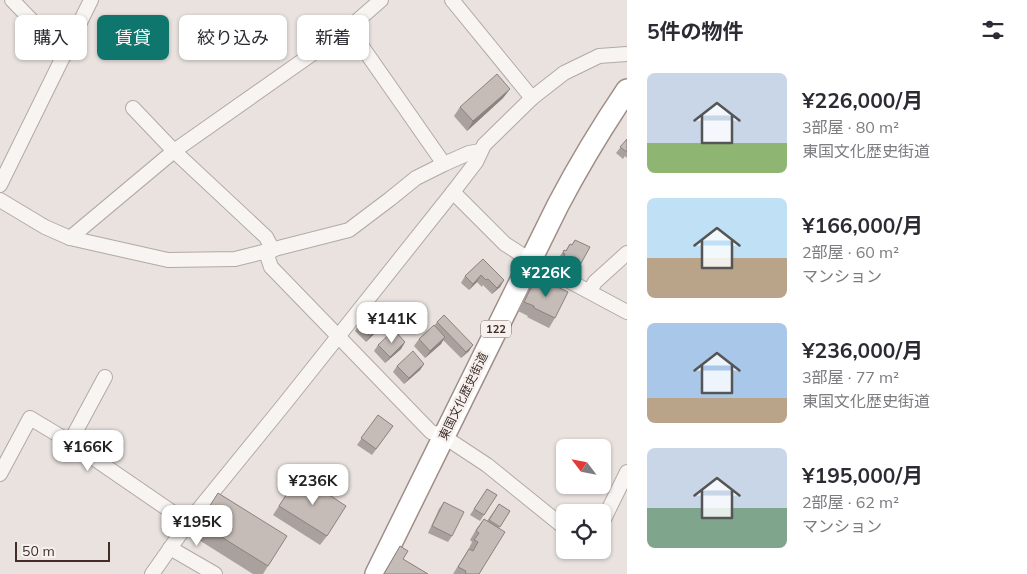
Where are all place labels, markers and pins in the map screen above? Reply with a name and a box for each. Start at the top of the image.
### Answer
pin: ¥226K [511,256,581,298]
pin: ¥141K [357,302,427,344]
pin: ¥166K [53,430,123,472]
pin: ¥236K [278,464,348,506]
pin: ¥195K [162,504,232,547]

